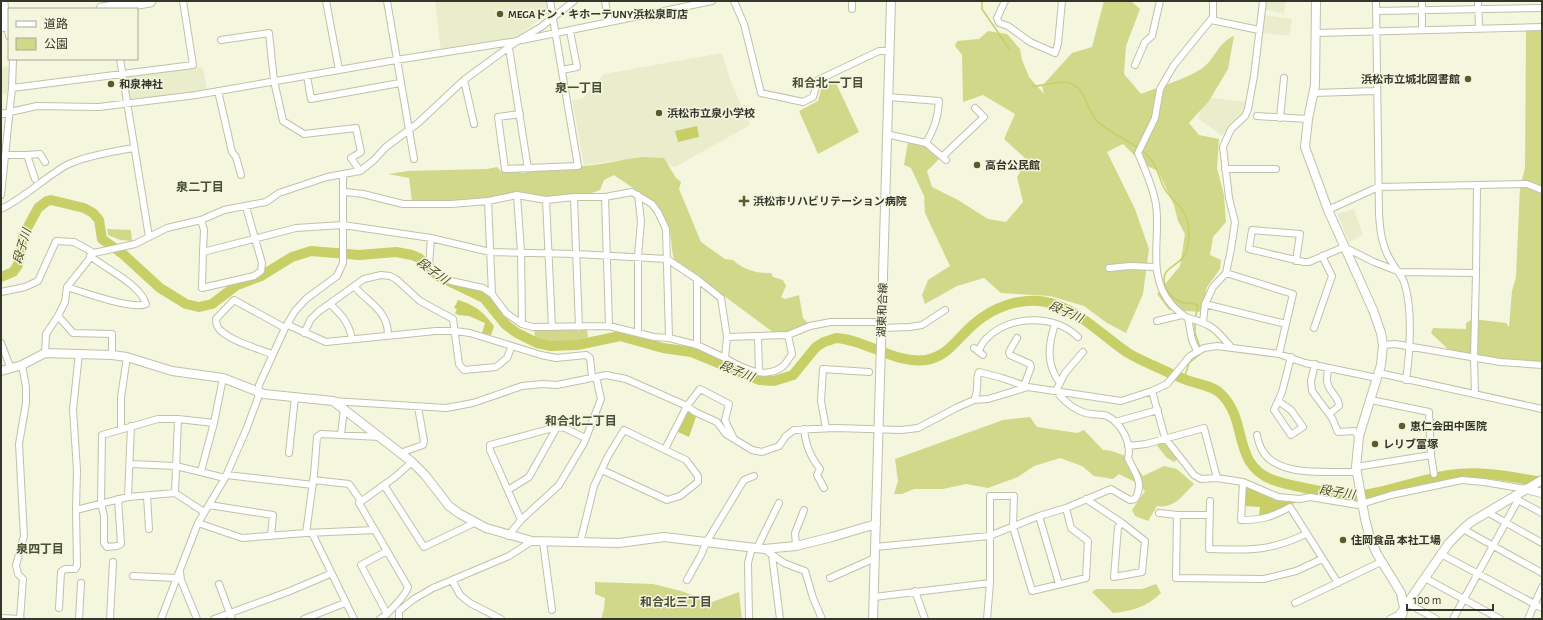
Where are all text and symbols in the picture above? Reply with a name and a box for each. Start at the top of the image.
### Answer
legend [8,8,138,60]
place label: MEGAドン・キホーテUNY浜松泉町店 [508,8,688,20]
marker: MEGAドン・キホーテUNY浜松泉町店 [495,9,505,19]
text: 道路 [44,17,68,30]
text: 公園 [44,38,68,50]
place label: 浜松市立城北図書館 [1361,73,1460,85]
marker: 浜松市立城北図書館 [1463,74,1473,84]
district label: 和合北一丁目 [792,76,864,89]
place label: 和泉神社 [119,78,163,90]
marker: 和泉神社 [106,79,116,89]
district label: 泉一丁目 [555,81,603,94]
place label: 浜松市立泉小学校 [667,107,755,119]
marker: 浜松市立泉小学校 [654,108,664,118]
place label: 高台公民館 [985,159,1040,171]
marker: 高台公民館 [972,160,982,170]
district label: 泉二丁目 [176,180,224,193]
marker: 浜松市リハビリテーション病院 [738,195,750,207]
place label: 浜松市リハビリテーション病院 [753,195,907,207]
water label: 段子川 [10,225,34,265]
water label: 段子川 [415,255,453,288]
street label: 湖東和合線 [875,282,889,338]
water label: 段子川 [1047,298,1087,326]
water label: 段子川 [718,358,758,384]
district label: 和合北二丁目 [545,414,617,427]
place label: 恵仁会田中医院 [1410,420,1487,432]
marker: 恵仁会田中医院 [1397,421,1407,431]
place label: レリブ富塚 [1383,438,1439,450]
marker: レリブ富塚 [1370,439,1380,449]
water label: 段子川 [1318,482,1358,501]
place label: 住岡食品 本社工場 [1351,534,1441,546]
marker: 住岡食品 本社工場 [1338,535,1348,545]
district label: 泉四丁目 [16,542,64,555]
scale bar [1407,586,1493,612]
text: 100 m [1413,594,1441,606]
district label: 和合北三丁目 [640,595,712,608]

